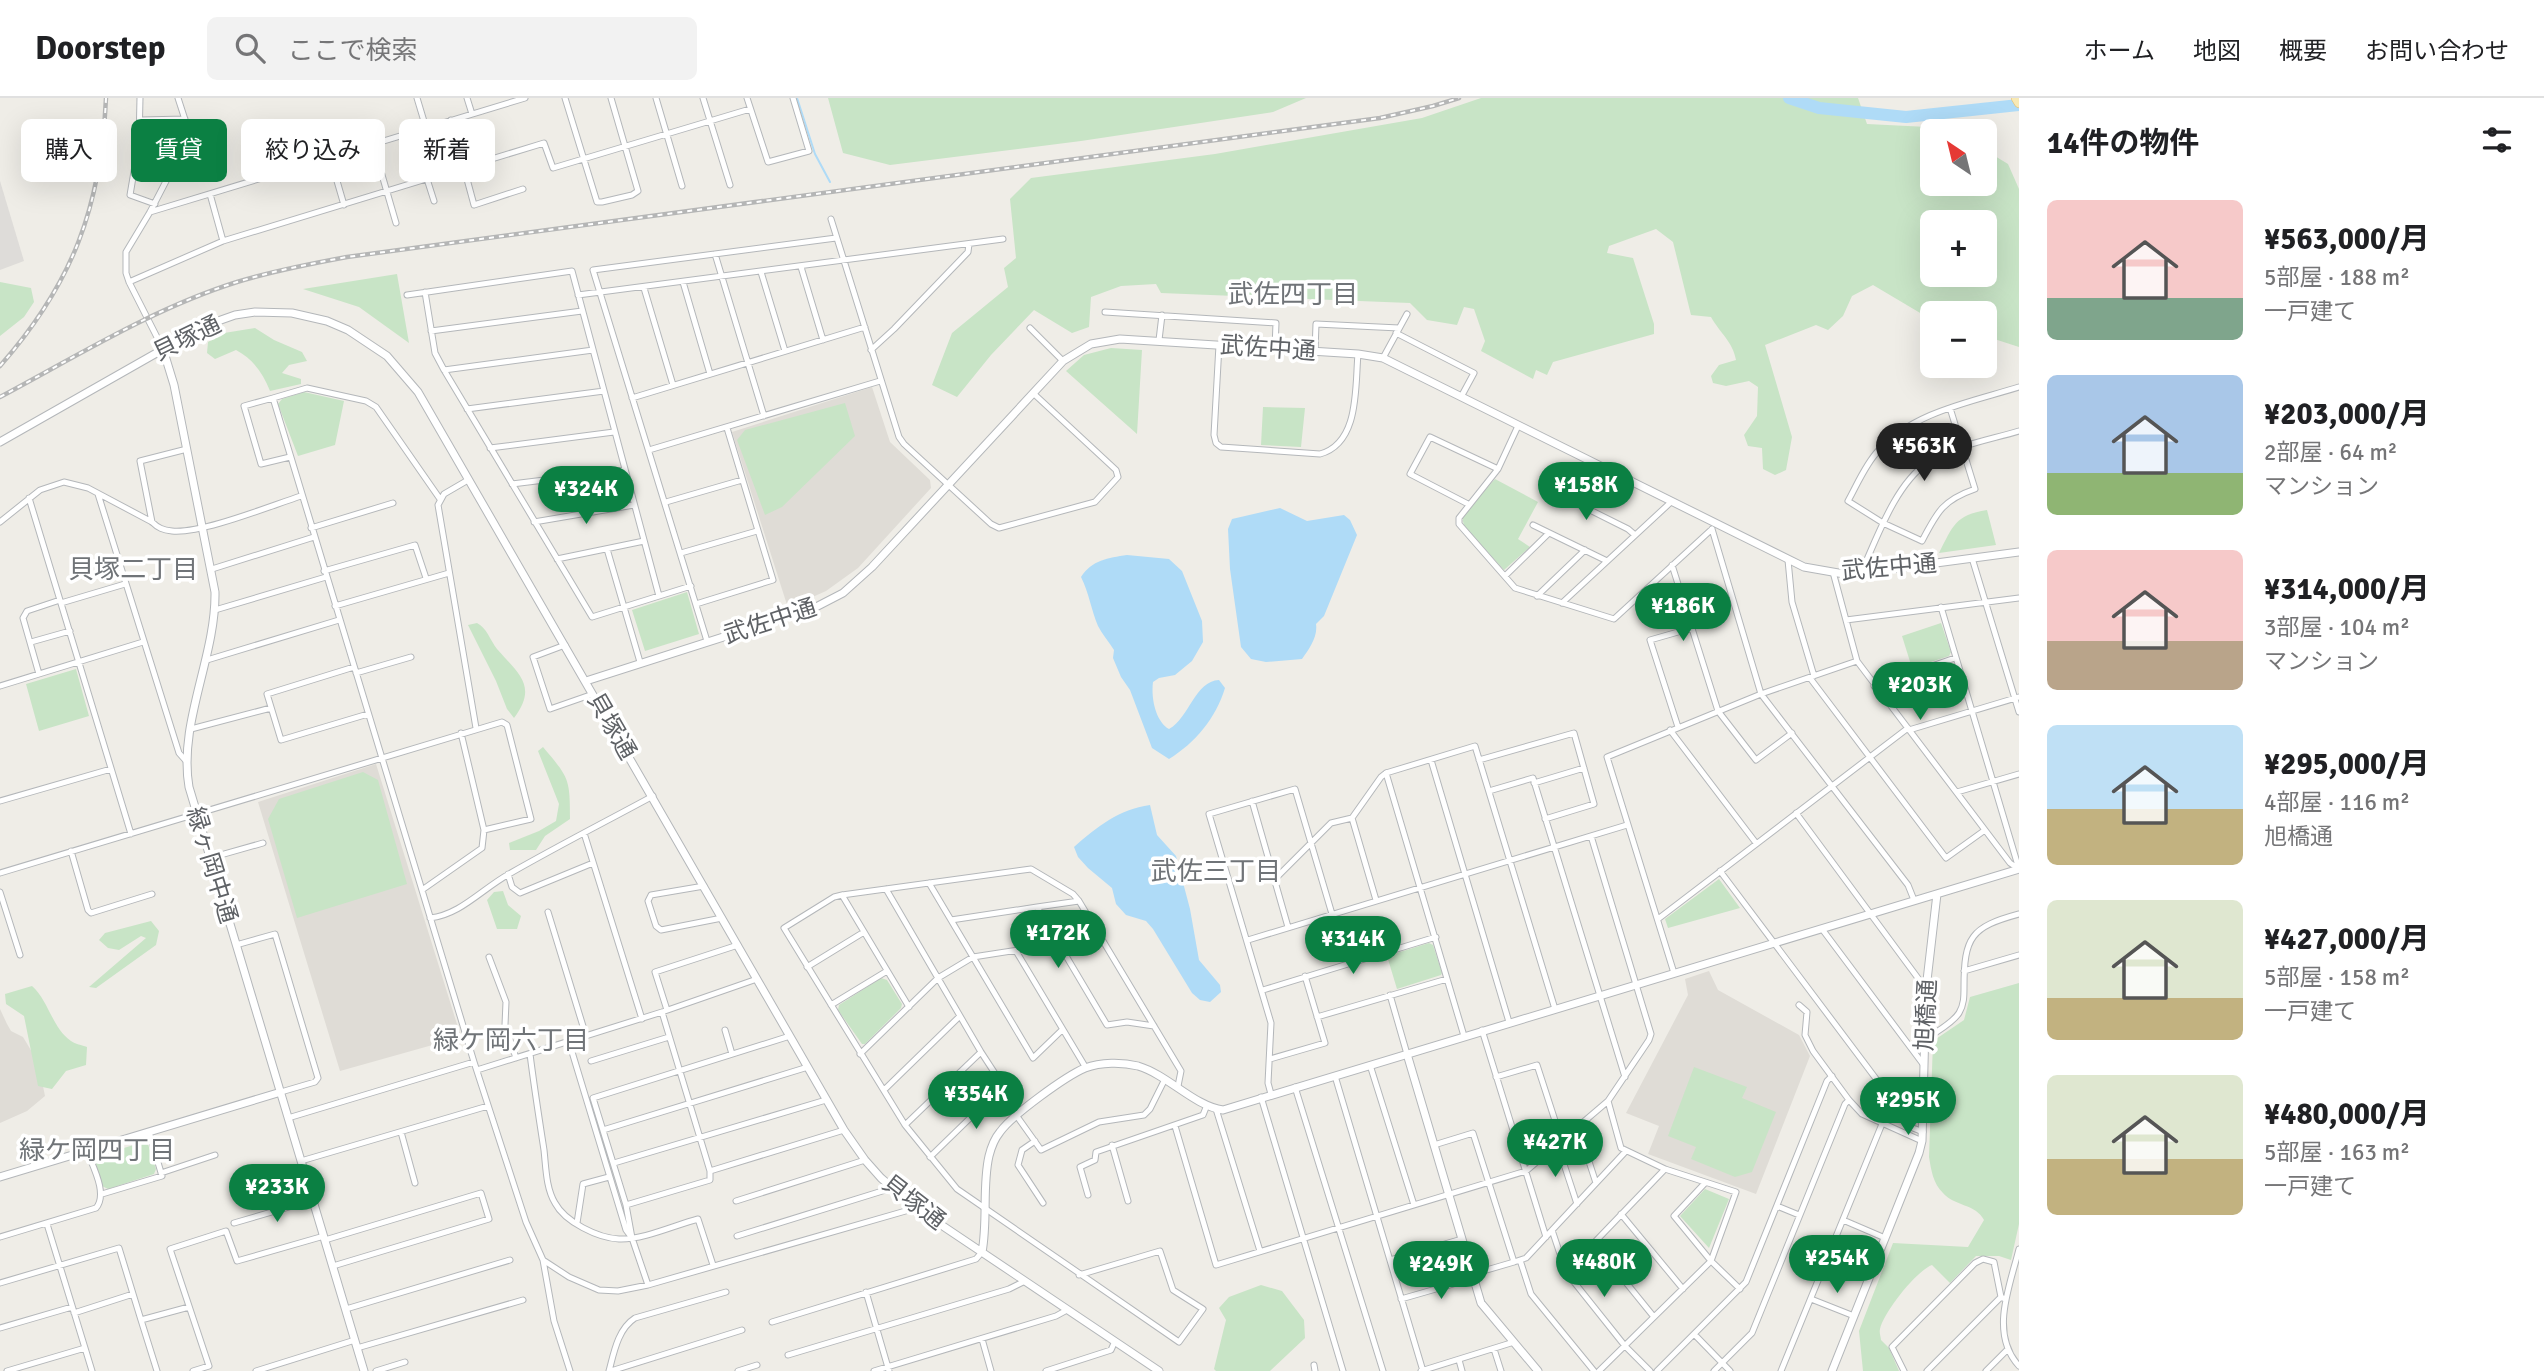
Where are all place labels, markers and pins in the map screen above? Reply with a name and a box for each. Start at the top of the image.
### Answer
pin: ¥563K [1875,424,1973,483]
pin: ¥158K [1537,462,1635,522]
pin: ¥324K [537,466,635,526]
pin: ¥186K [1634,584,1732,643]
pin: ¥203K [1871,662,1969,722]
pin: ¥172K [1009,910,1107,970]
pin: ¥314K [1304,916,1402,976]
pin: ¥354K [927,1072,1025,1131]
pin: ¥295K [1859,1077,1957,1137]
pin: ¥427K [1506,1119,1604,1179]
pin: ¥233K [228,1164,326,1224]
pin: ¥254K [1788,1236,1886,1295]
pin: ¥480K [1555,1240,1653,1299]
pin: ¥249K [1392,1242,1490,1301]

